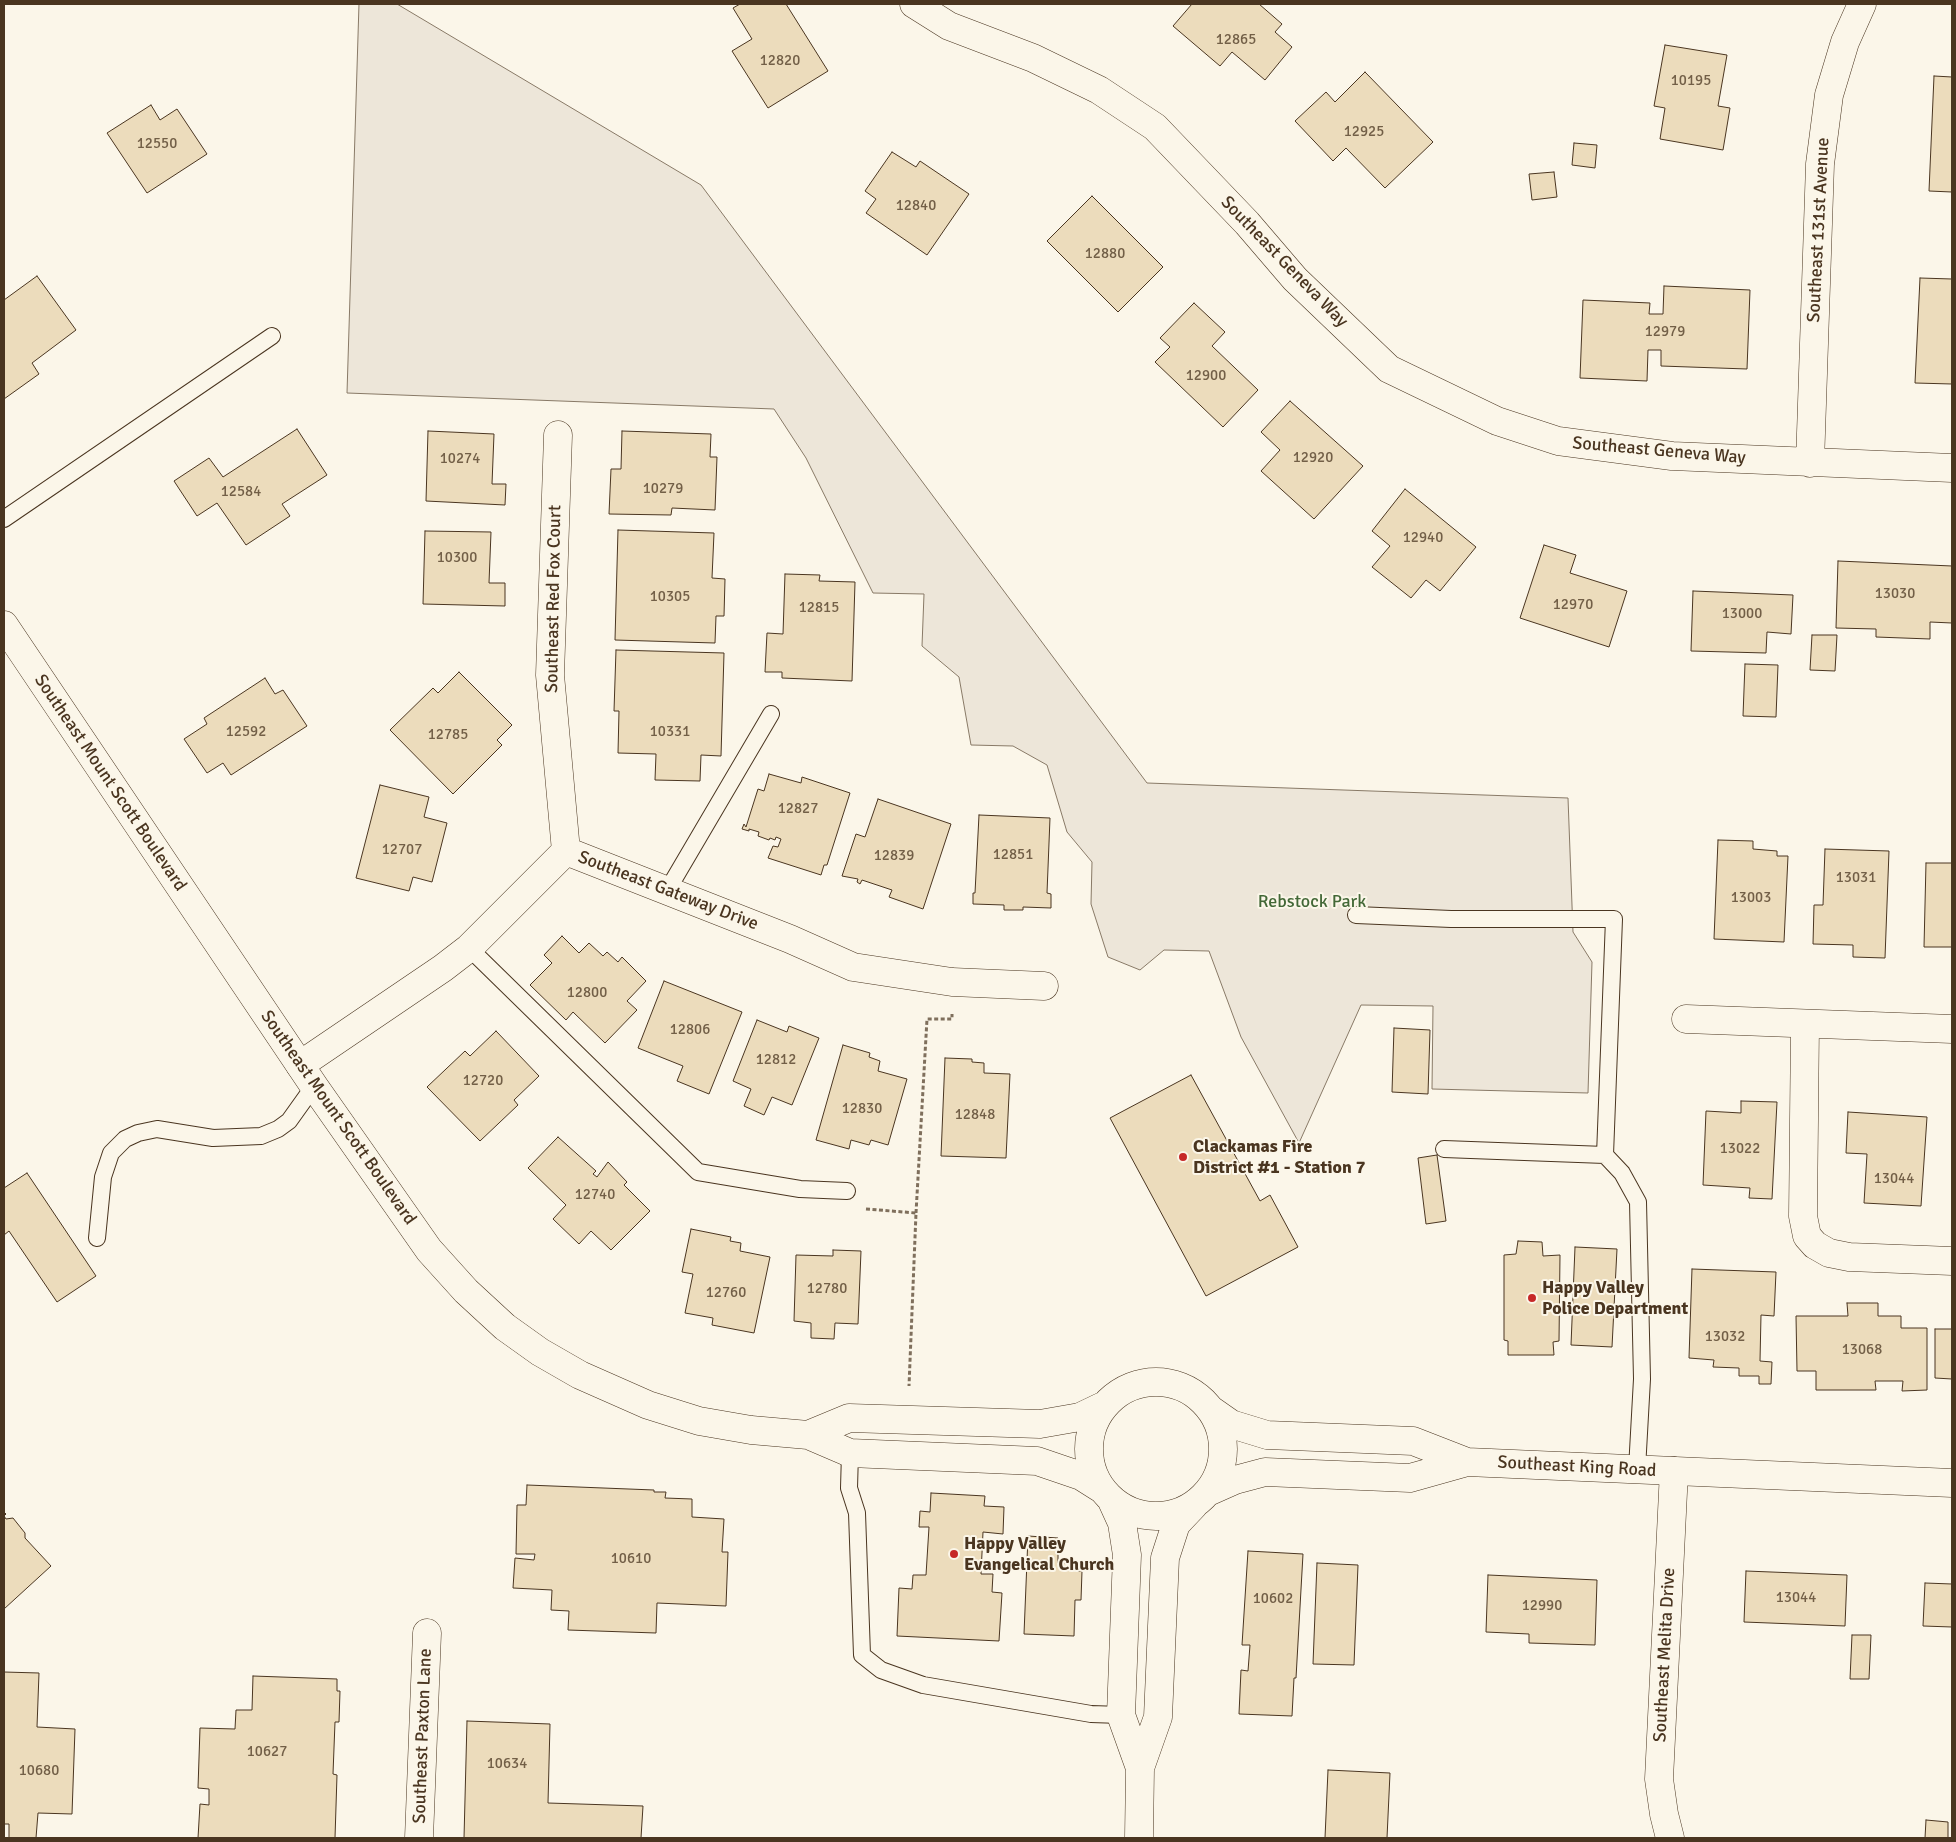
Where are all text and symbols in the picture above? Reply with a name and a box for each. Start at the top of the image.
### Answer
house number: 12865 [1216,31,1256,49]
house number: 12820 [760,52,800,70]
house number: 10195 [1671,72,1711,90]
house number: 12925 [1344,123,1384,141]
house number: 12550 [137,135,177,153]
street label: Southeast 131st Avenue [1803,137,1835,323]
street label: Southeast Geneva Way [1216,192,1352,332]
house number: 12840 [896,197,936,215]
house number: 12880 [1085,245,1125,263]
house number: 12979 [1645,323,1685,341]
house number: 12900 [1186,367,1226,385]
street label: Southeast Geneva Way [1571,433,1747,469]
house number: 12920 [1293,449,1333,467]
house number: 10274 [440,450,480,468]
house number: 10279 [643,480,683,498]
house number: 12584 [221,483,261,501]
street label: Southeast Red Fox Court [542,505,566,693]
house number: 12940 [1403,529,1443,547]
house number: 10300 [437,549,477,567]
house number: 13030 [1875,585,1915,603]
house number: 10305 [650,588,690,606]
house number: 12970 [1553,596,1593,614]
house number: 12815 [799,599,839,617]
house number: 13000 [1722,605,1762,623]
street label: Southeast Mount Scott Boulevard [29,671,191,895]
house number: 12592 [226,723,266,741]
house number: 10331 [650,723,690,741]
house number: 12785 [428,726,468,744]
house number: 12827 [778,800,818,818]
house number: 12707 [382,841,422,859]
house number: 12851 [993,846,1033,864]
street label: Southeast Gateway Drive [575,847,761,935]
house number: 12839 [874,847,914,865]
house number: 13031 [1836,869,1876,887]
house number: 13003 [1731,889,1771,907]
park label: Rebstock Park [1258,891,1366,913]
house number: 12800 [567,984,607,1002]
street label: Southeast Mount Scott Boulevard [256,1007,420,1229]
house number: 12806 [670,1021,710,1039]
house number: 12812 [756,1051,796,1069]
house number: 12720 [463,1072,503,1090]
house number: 12830 [842,1100,882,1118]
house number: 12848 [955,1106,995,1124]
place label: Clackamas Fire District #1 - Station 7 [1193,1136,1365,1178]
house number: 13022 [1720,1140,1760,1158]
marker: Clackamas Fire District #1 - Station 7 [1177,1151,1189,1163]
house number: 13044 [1874,1170,1914,1188]
house number: 12740 [575,1186,615,1204]
place label: Happy Valley Police Department [1542,1277,1688,1320]
house number: 12780 [807,1280,847,1298]
house number: 12760 [706,1284,746,1302]
marker: Happy Valley Police Department [1526,1292,1538,1304]
house number: 13032 [1705,1328,1745,1346]
house number: 13068 [1842,1341,1882,1359]
street label: Southeast King Road [1497,1452,1657,1482]
place label: Happy Valley Evangelical Church [964,1533,1114,1576]
marker: Happy Valley Evangelical Church [948,1548,960,1560]
house number: 10610 [611,1550,651,1568]
street label: Southeast Melita Drive [1650,1567,1680,1743]
house number: 13044 [1776,1589,1816,1607]
house number: 10602 [1253,1590,1293,1608]
house number: 12990 [1522,1597,1562,1615]
street label: Southeast Paxton Lane [409,1648,437,1824]
house number: 10627 [247,1743,287,1761]
house number: 10634 [487,1755,527,1773]
house number: 10680 [19,1762,59,1780]

